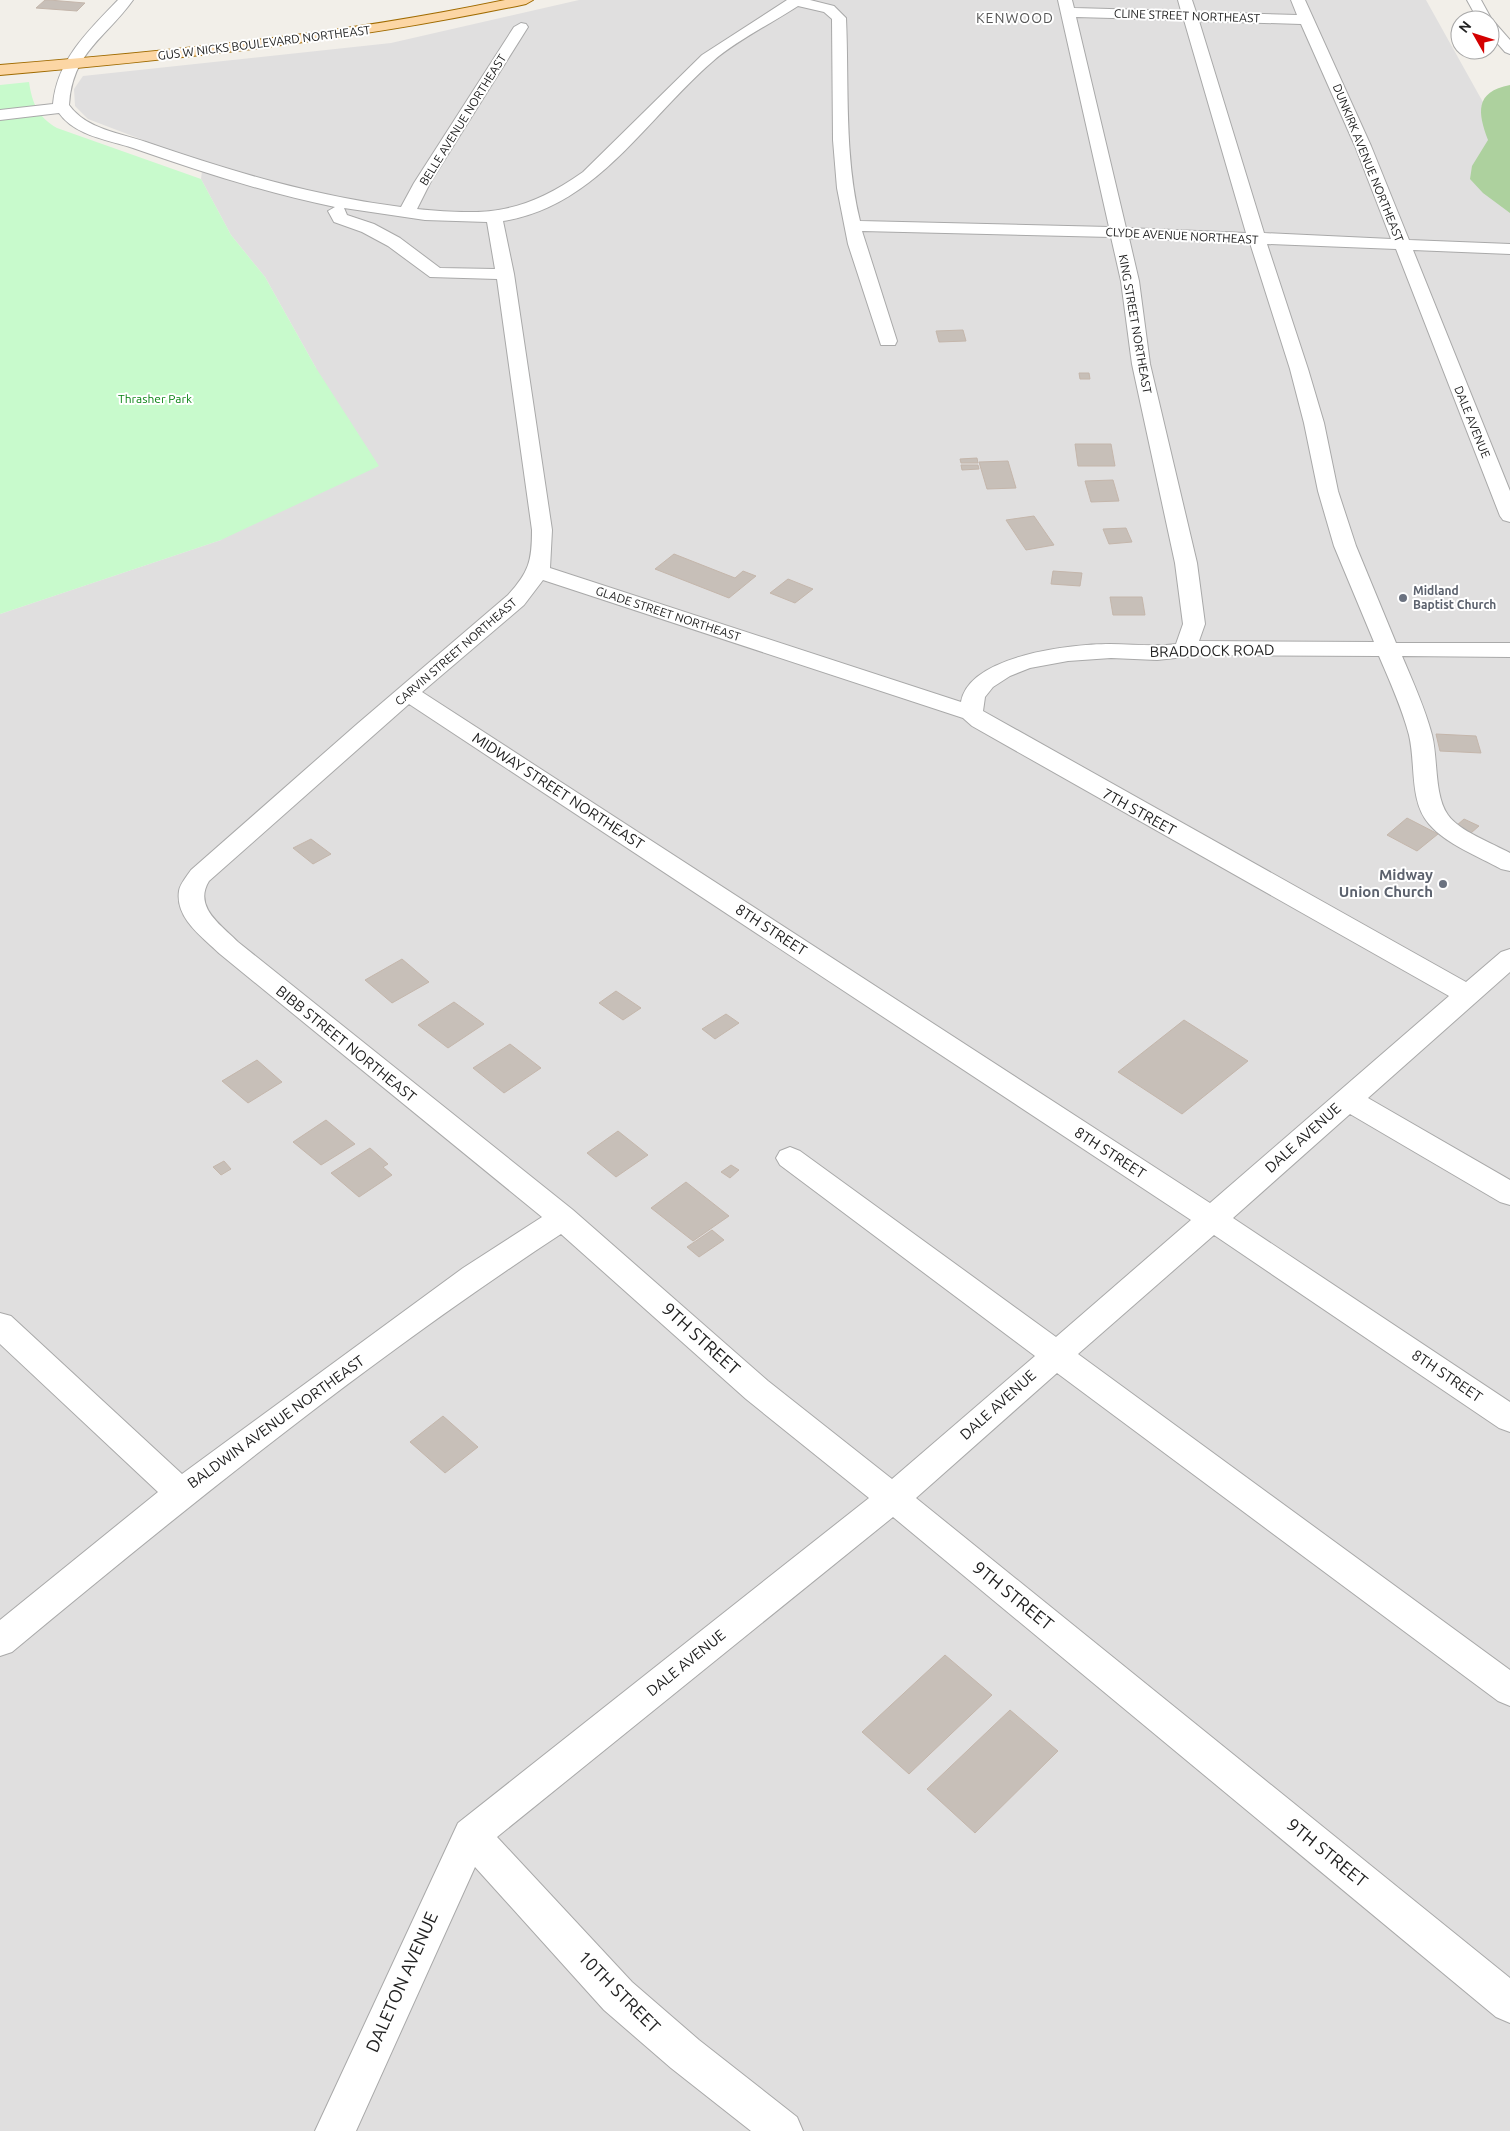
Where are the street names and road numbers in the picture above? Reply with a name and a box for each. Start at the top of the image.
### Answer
street label: CLINE STREET NORTHEAST [1114,6,1261,25]
street label: GUS W NICKS BOULEVARD NORTHEAST [157,23,371,62]
street label: BELLE AVENUE NORTHEAST [417,52,509,188]
street label: DUNKIRK AVENUE NORTHEAST [1331,82,1406,244]
street label: CLYDE AVENUE NORTHEAST [1105,225,1259,246]
street label: KING STREET NORTHEAST [1117,253,1154,395]
street label: DALE AVENUE [1452,384,1493,460]
street label: GLADE STREET NORTHEAST [594,584,743,643]
street label: CARVIN STREET NORTHEAST [392,595,519,708]
street label: BRADDOCK ROAD [1149,641,1275,660]
street label: MIDWAY STREET NORTHEAST [469,729,648,853]
street label: 7TH STREET [1100,784,1180,839]
street label: 8TH STREET [733,900,811,959]
street label: BIBB STREET NORTHEAST [273,982,420,1106]
street label: DALE AVENUE [1261,1099,1344,1176]
street label: 8TH STREET [1072,1123,1150,1182]
street label: 9TH STREET [659,1298,745,1378]
street label: 8TH STREET [1409,1346,1486,1406]
street label: BALDWIN AVENUE NORTHEAST [184,1351,368,1491]
street label: DALE AVENUE [956,1366,1039,1443]
street label: 9TH STREET [969,1557,1058,1634]
street label: DALE AVENUE [643,1626,728,1699]
street label: 9TH STREET [1283,1814,1372,1891]
street label: DALETON AVENUE [361,1908,441,2055]
street label: 10TH STREET [575,1946,665,2036]

